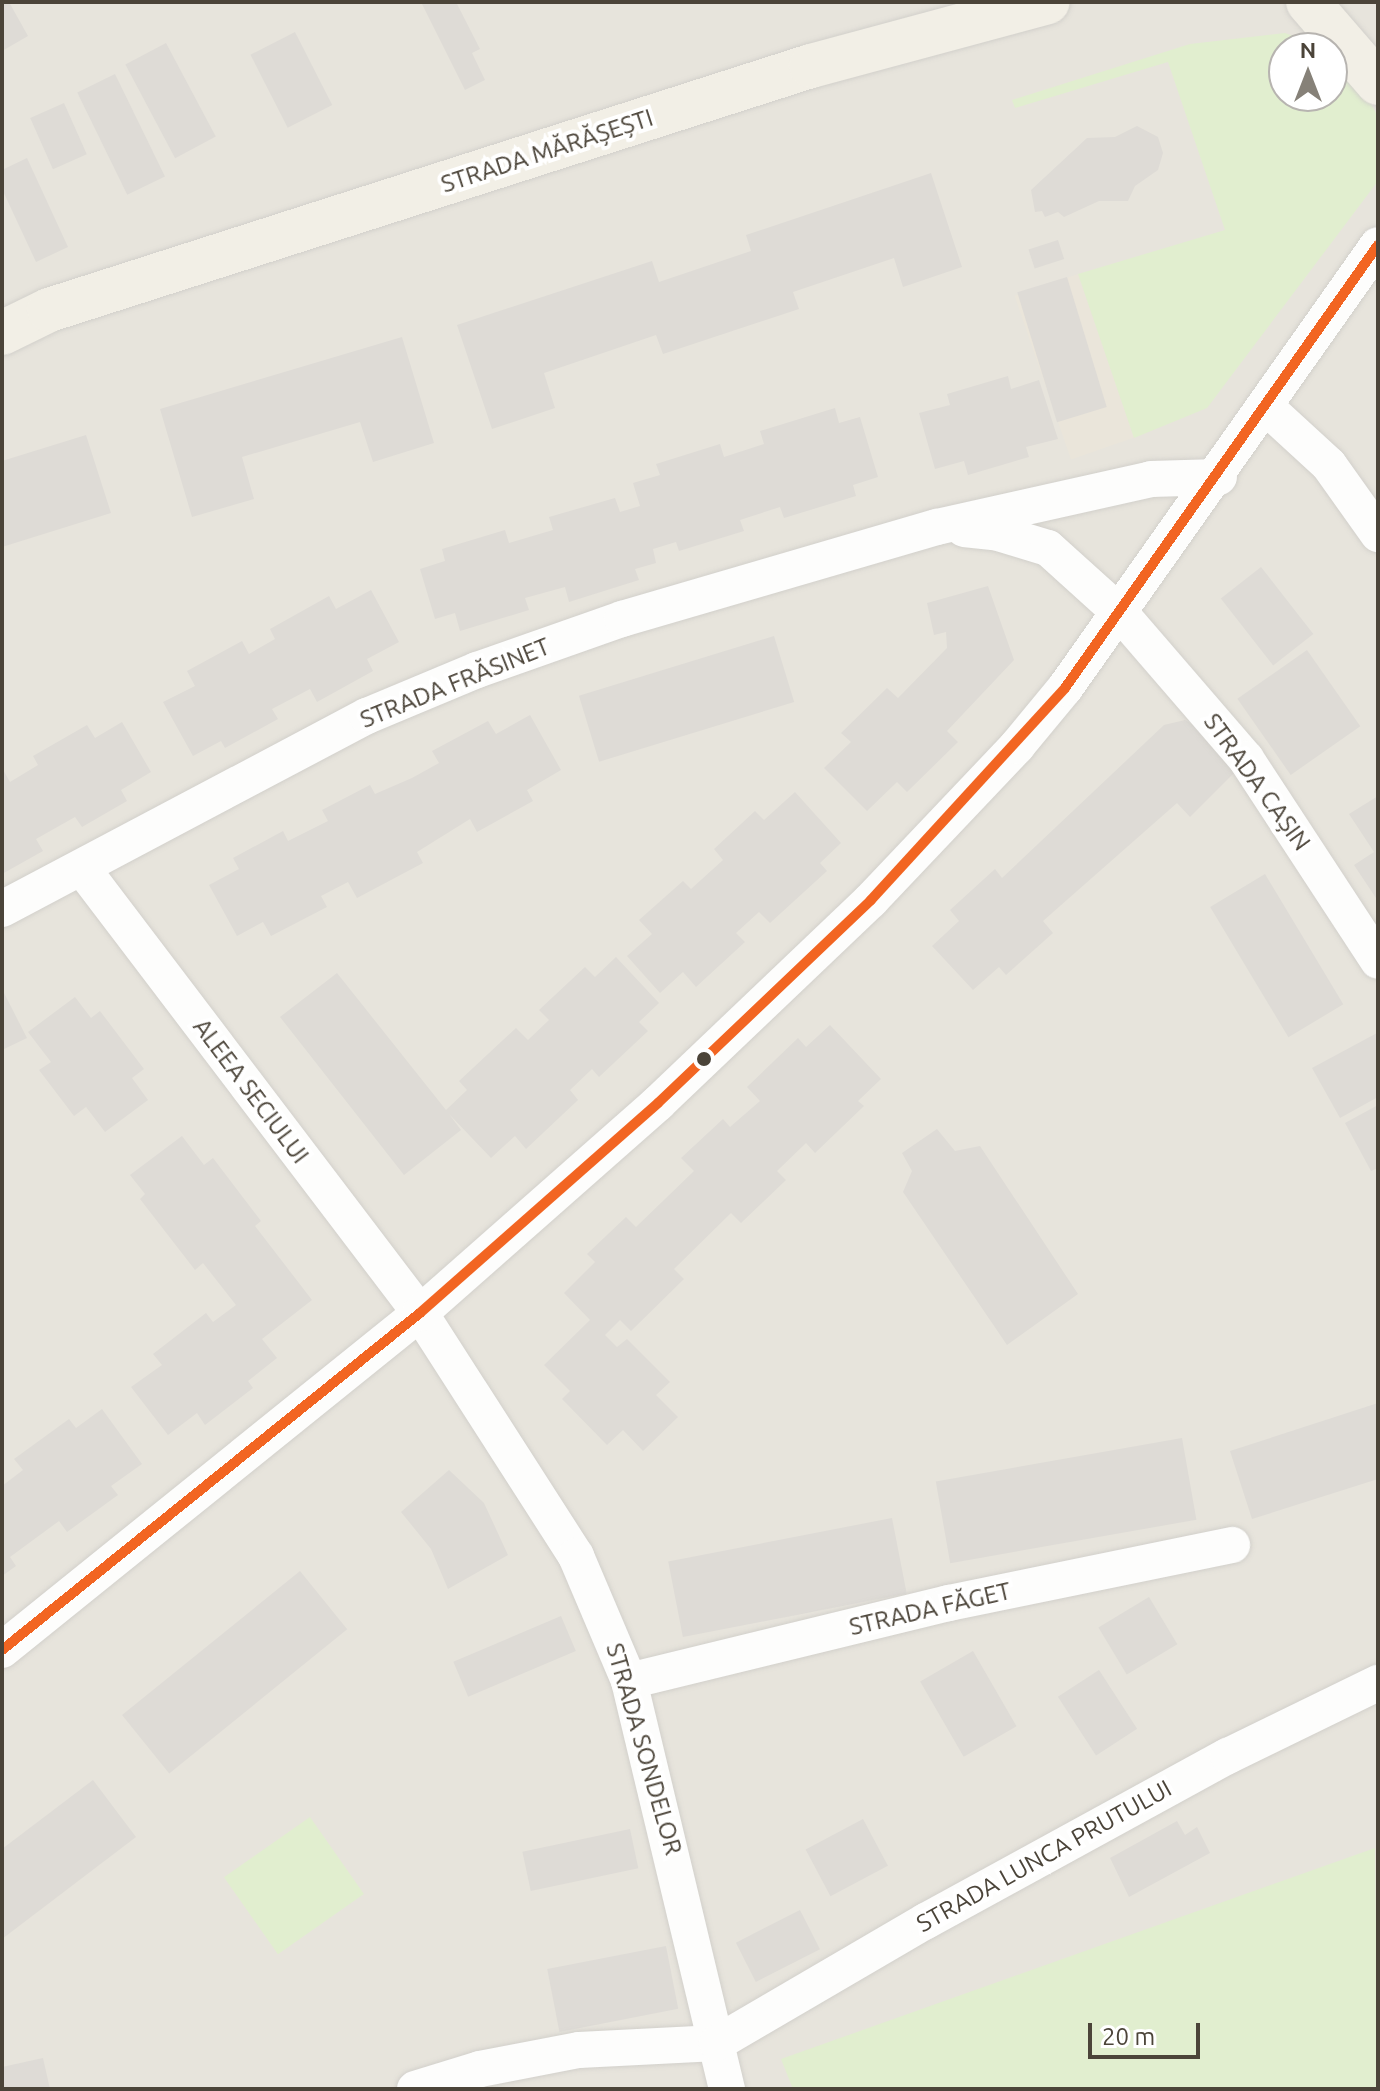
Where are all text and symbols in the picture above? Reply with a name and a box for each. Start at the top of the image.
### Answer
north arrow [1268,32,1348,112]
text: N [1300,37,1316,62]
street label: STRADA MĂRĂȘEȘTI [437,103,657,199]
street label: STRADA FRĂSINET [356,632,554,734]
street label: STRADA CAȘIN [1198,708,1316,856]
street label: ALEEA SECIULUI [187,1013,315,1169]
unlabelled marker [696,1051,712,1067]
street label: STRADA FĂGET [846,1576,1014,1642]
street label: STRADA SONDELOR [600,1640,688,1858]
street label: STRADA LUNCA PRUTULUI [912,1774,1176,1938]
scale bar [1092,2007,1204,2057]
text: 20 m [1102,2023,1155,2050]

